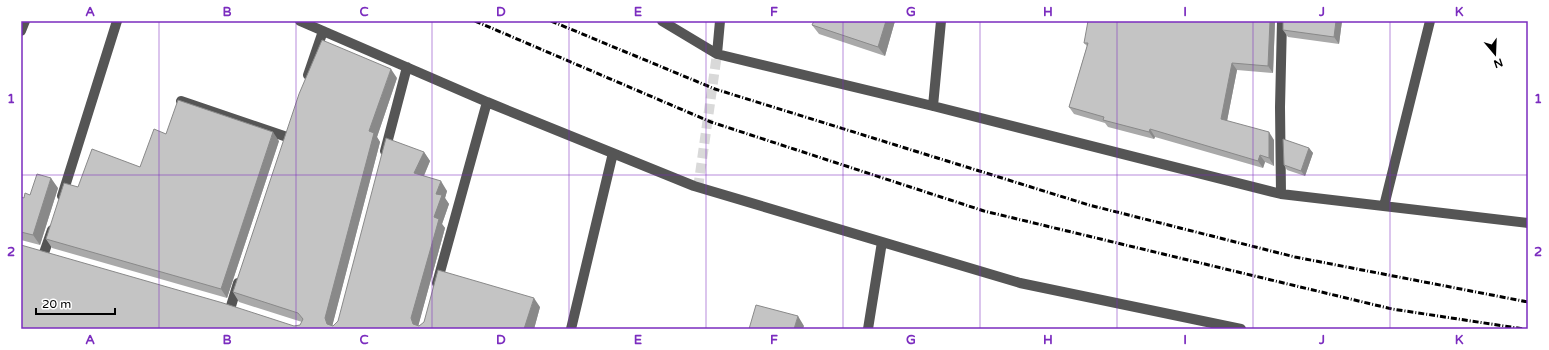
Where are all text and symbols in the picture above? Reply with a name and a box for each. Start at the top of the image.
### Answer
text: A [85,4,95,20]
text: B [222,4,232,20]
text: C [359,4,369,20]
text: D [496,4,506,20]
text: E [634,4,642,20]
text: F [770,4,778,20]
text: G [906,4,916,20]
text: H [1043,4,1053,20]
text: I [1183,4,1187,20]
text: J [1318,4,1325,20]
text: K [1455,4,1464,20]
north arrow [1475,34,1515,74]
text: N [1492,55,1504,71]
text: 1 [7,91,15,107]
text: 1 [1534,91,1542,107]
text: 2 [7,244,15,260]
text: 2 [1534,244,1542,260]
scale bar [36,290,115,316]
text: 20 m [42,297,71,311]
text: A [85,332,95,348]
text: B [222,332,232,348]
text: C [359,332,369,348]
text: D [496,332,506,348]
text: E [634,332,642,348]
text: F [770,332,778,348]
text: G [906,332,916,348]
text: H [1043,332,1053,348]
text: I [1183,332,1187,348]
text: J [1318,332,1325,348]
text: K [1455,332,1464,348]

